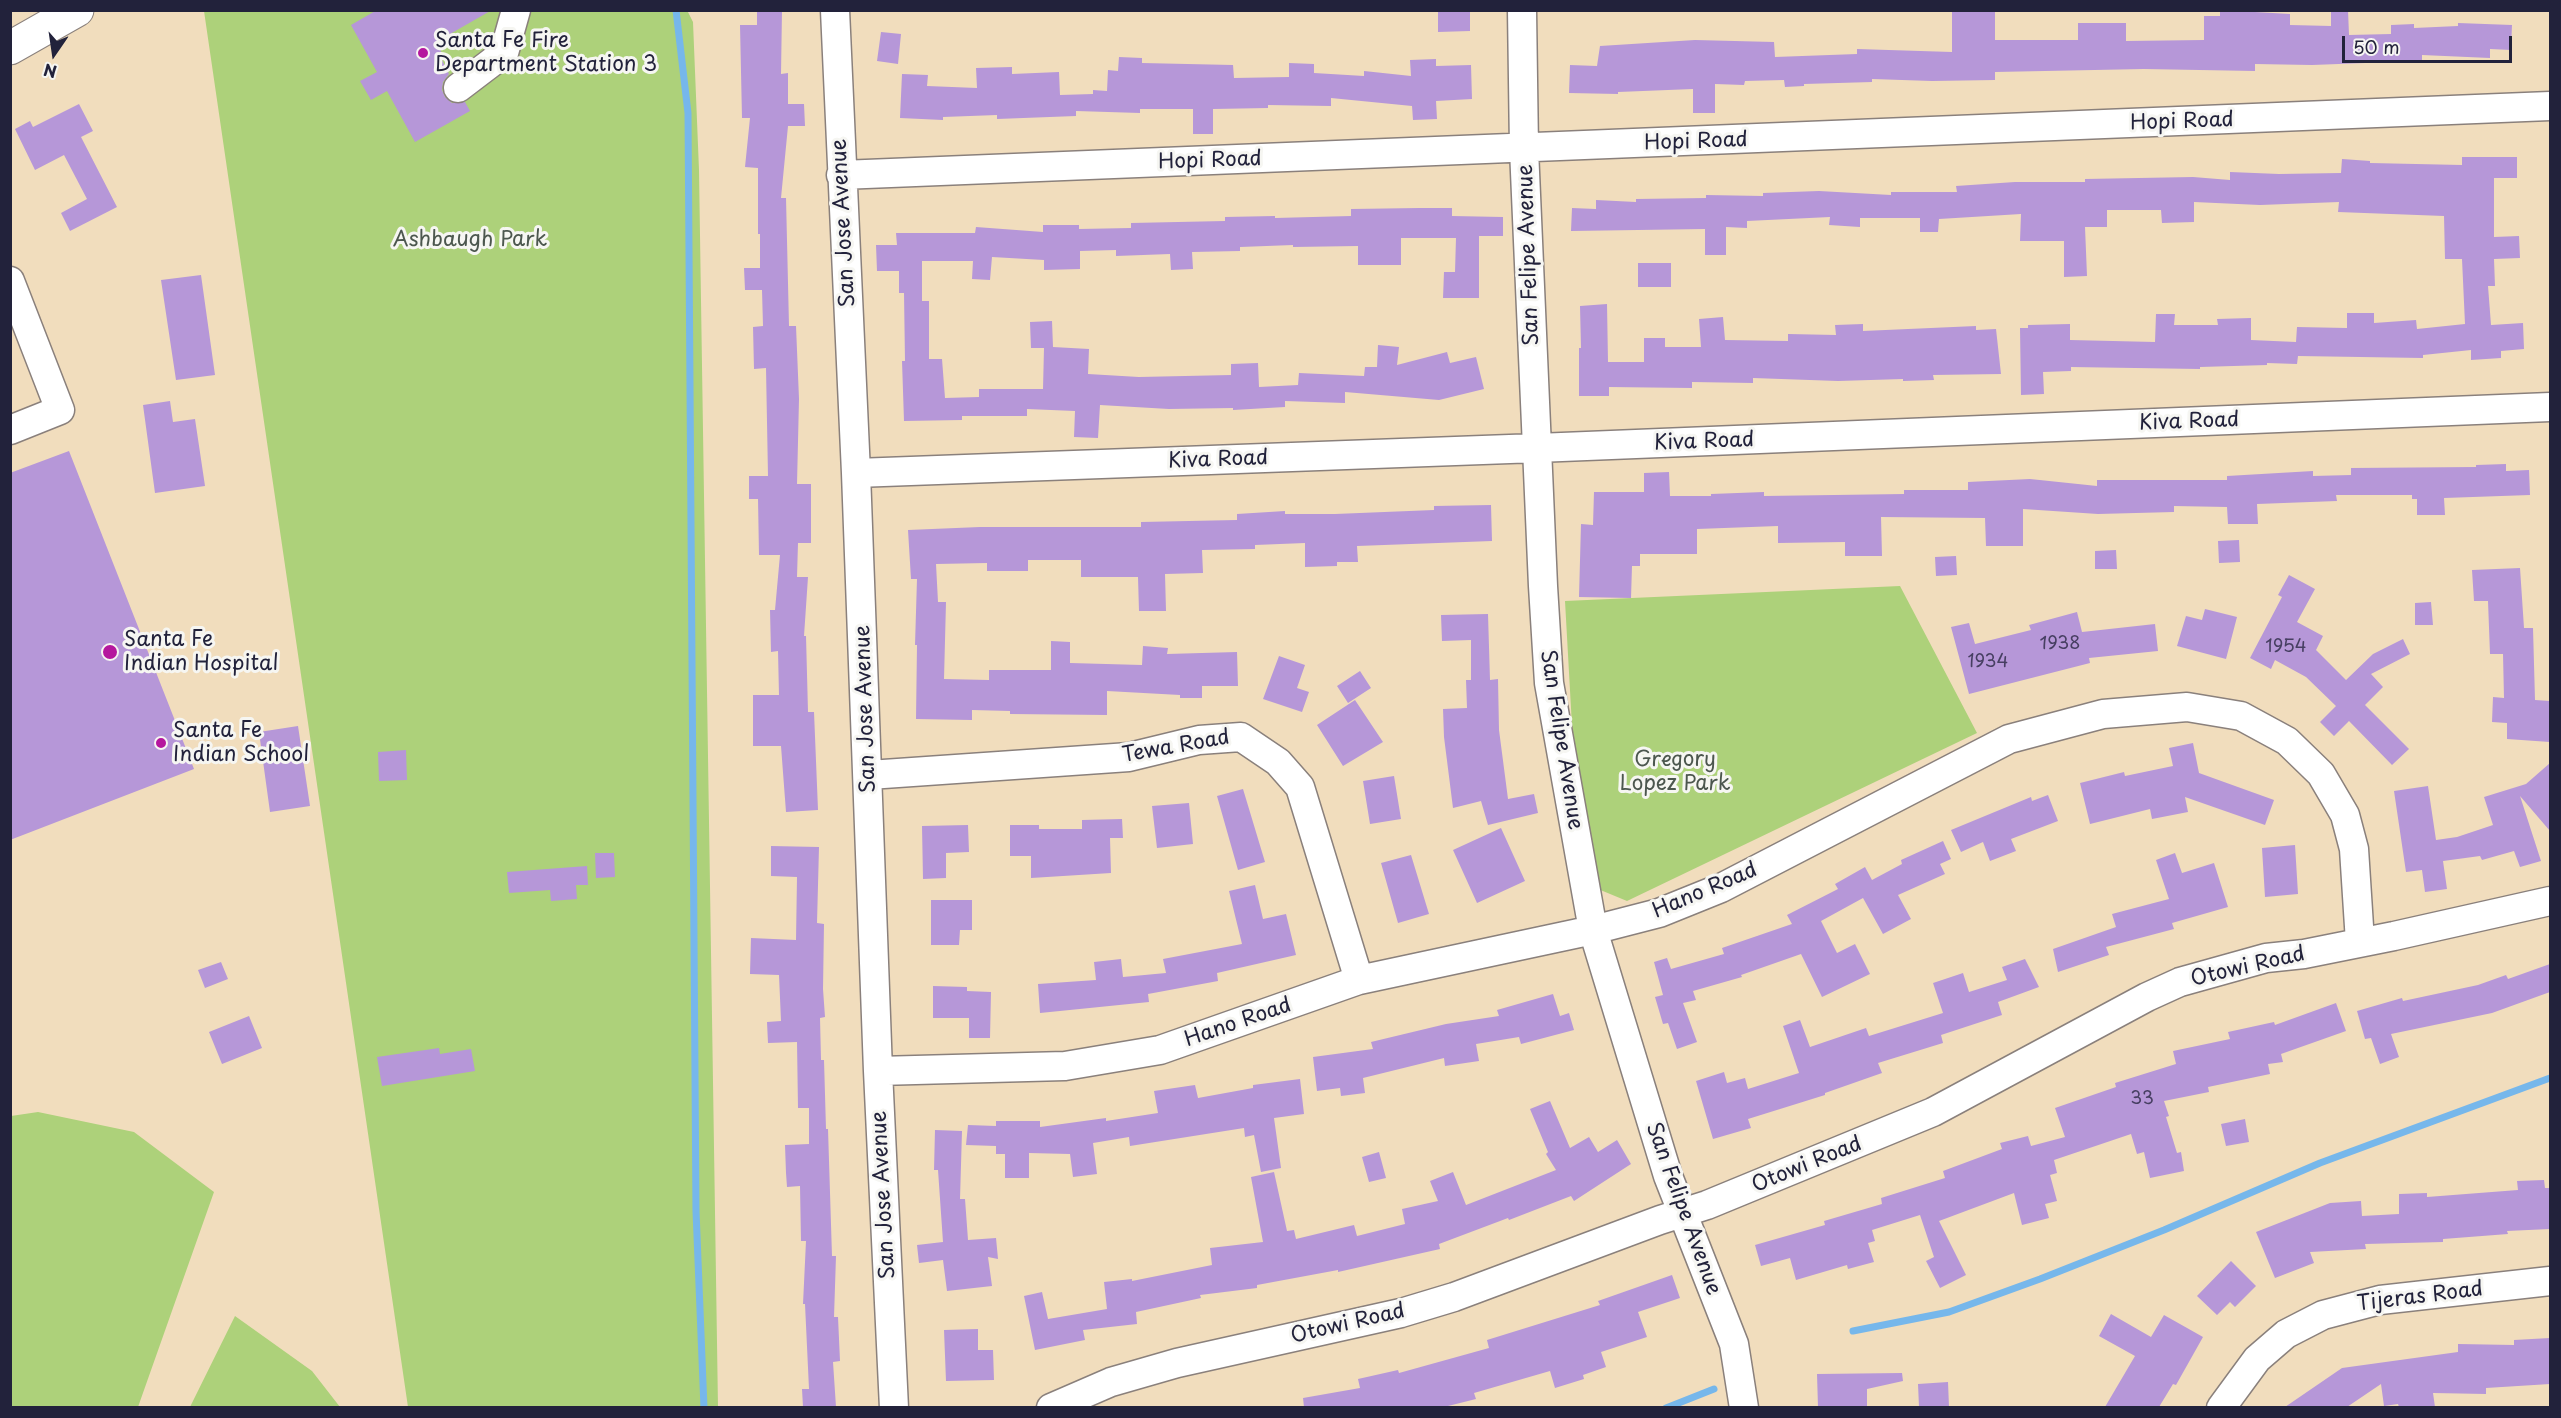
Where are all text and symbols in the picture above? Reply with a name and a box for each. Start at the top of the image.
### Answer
north arrow [24,24,84,84]
scale bar [2345,24,2514,62]
place label: Santa Fe Fire Department Station 3 [435,28,657,78]
text: 50 m [2353,33,2400,60]
marker: Santa Fe Fire Department Station 3 [416,46,430,60]
text: N [41,58,59,85]
street label: Hopi Road [2130,108,2234,136]
street label: Hopi Road [1644,128,1748,156]
street label: San Jose Avenue [827,138,861,308]
street label: Hopi Road [1158,147,1262,175]
street label: San Felipe Avenue [1513,164,1545,346]
park label: Ashbaugh Park [393,227,547,253]
street label: Kiva Road [2138,408,2240,436]
street label: Kiva Road [1653,428,1755,456]
street label: Kiva Road [1167,446,1269,474]
street label: San Jose Avenue [850,624,882,794]
place label: Santa Fe Indian Hospital [124,627,278,677]
house number: 1938 [2040,633,2080,655]
house number: 1954 [2265,636,2307,658]
marker: Santa Fe Indian Hospital [101,643,119,661]
street label: San Felipe Avenue [1534,648,1588,832]
house number: 1934 [1968,651,2008,673]
place label: Santa Fe Indian School [173,718,309,768]
street label: Tewa Road [1120,725,1232,769]
marker: Santa Fe Indian School [154,736,168,750]
park label: Gregory Lopez Park [1620,747,1730,797]
street label: Hano Road [1649,858,1761,924]
street label: Otowi Road [2188,942,2308,992]
street label: Hano Road [1181,993,1295,1053]
house number: 33 [2130,1088,2154,1110]
street label: San Jose Avenue [867,1110,901,1280]
street label: San Felipe Avenue [1640,1119,1726,1299]
street label: Otowi Road [1748,1132,1866,1198]
street label: Tijeras Road [2356,1277,2484,1317]
street label: Otowi Road [1288,1299,1408,1349]

